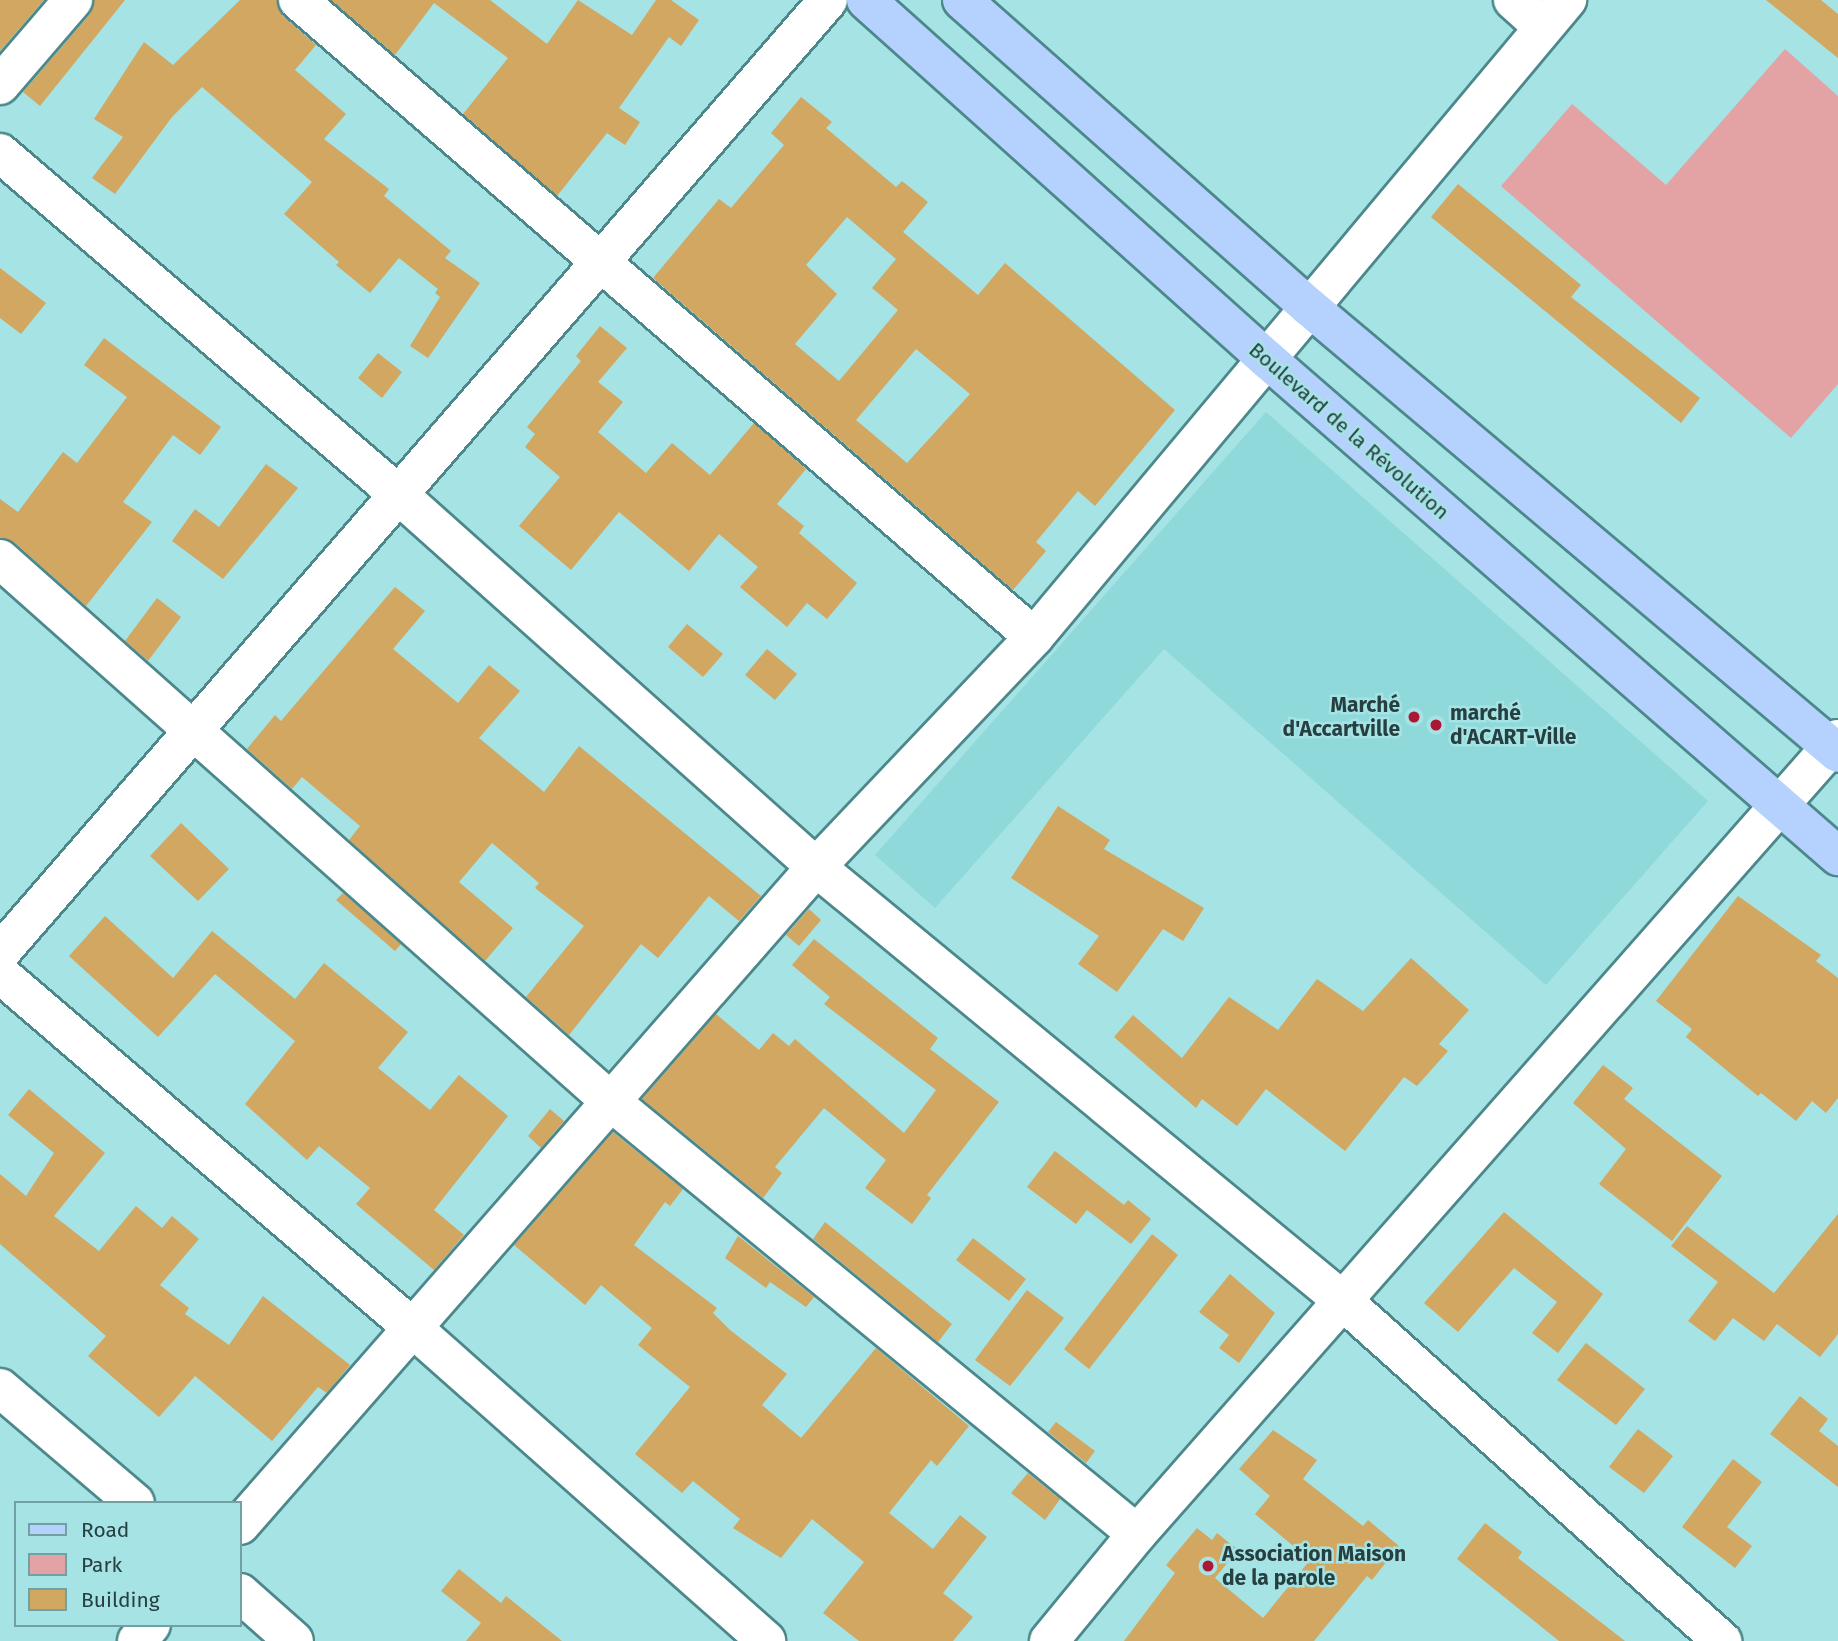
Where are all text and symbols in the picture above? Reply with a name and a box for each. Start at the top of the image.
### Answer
street label: Boulevard de la Révolution [1244,337,1454,525]
place label: Marché d'Accartville [1283,692,1400,742]
place label: marché d'ACART-Ville [1450,700,1576,750]
marker: Marché d'Accartville [1406,709,1422,725]
marker: marché d'ACART-Ville [1428,717,1444,733]
legend [14,1501,242,1627]
text: Road [81,1517,129,1543]
place label: Association Maison de la parole [1222,1541,1406,1591]
text: Park [81,1552,122,1578]
marker: Association Maison de la parole [1200,1558,1216,1574]
text: Building [81,1587,160,1613]

